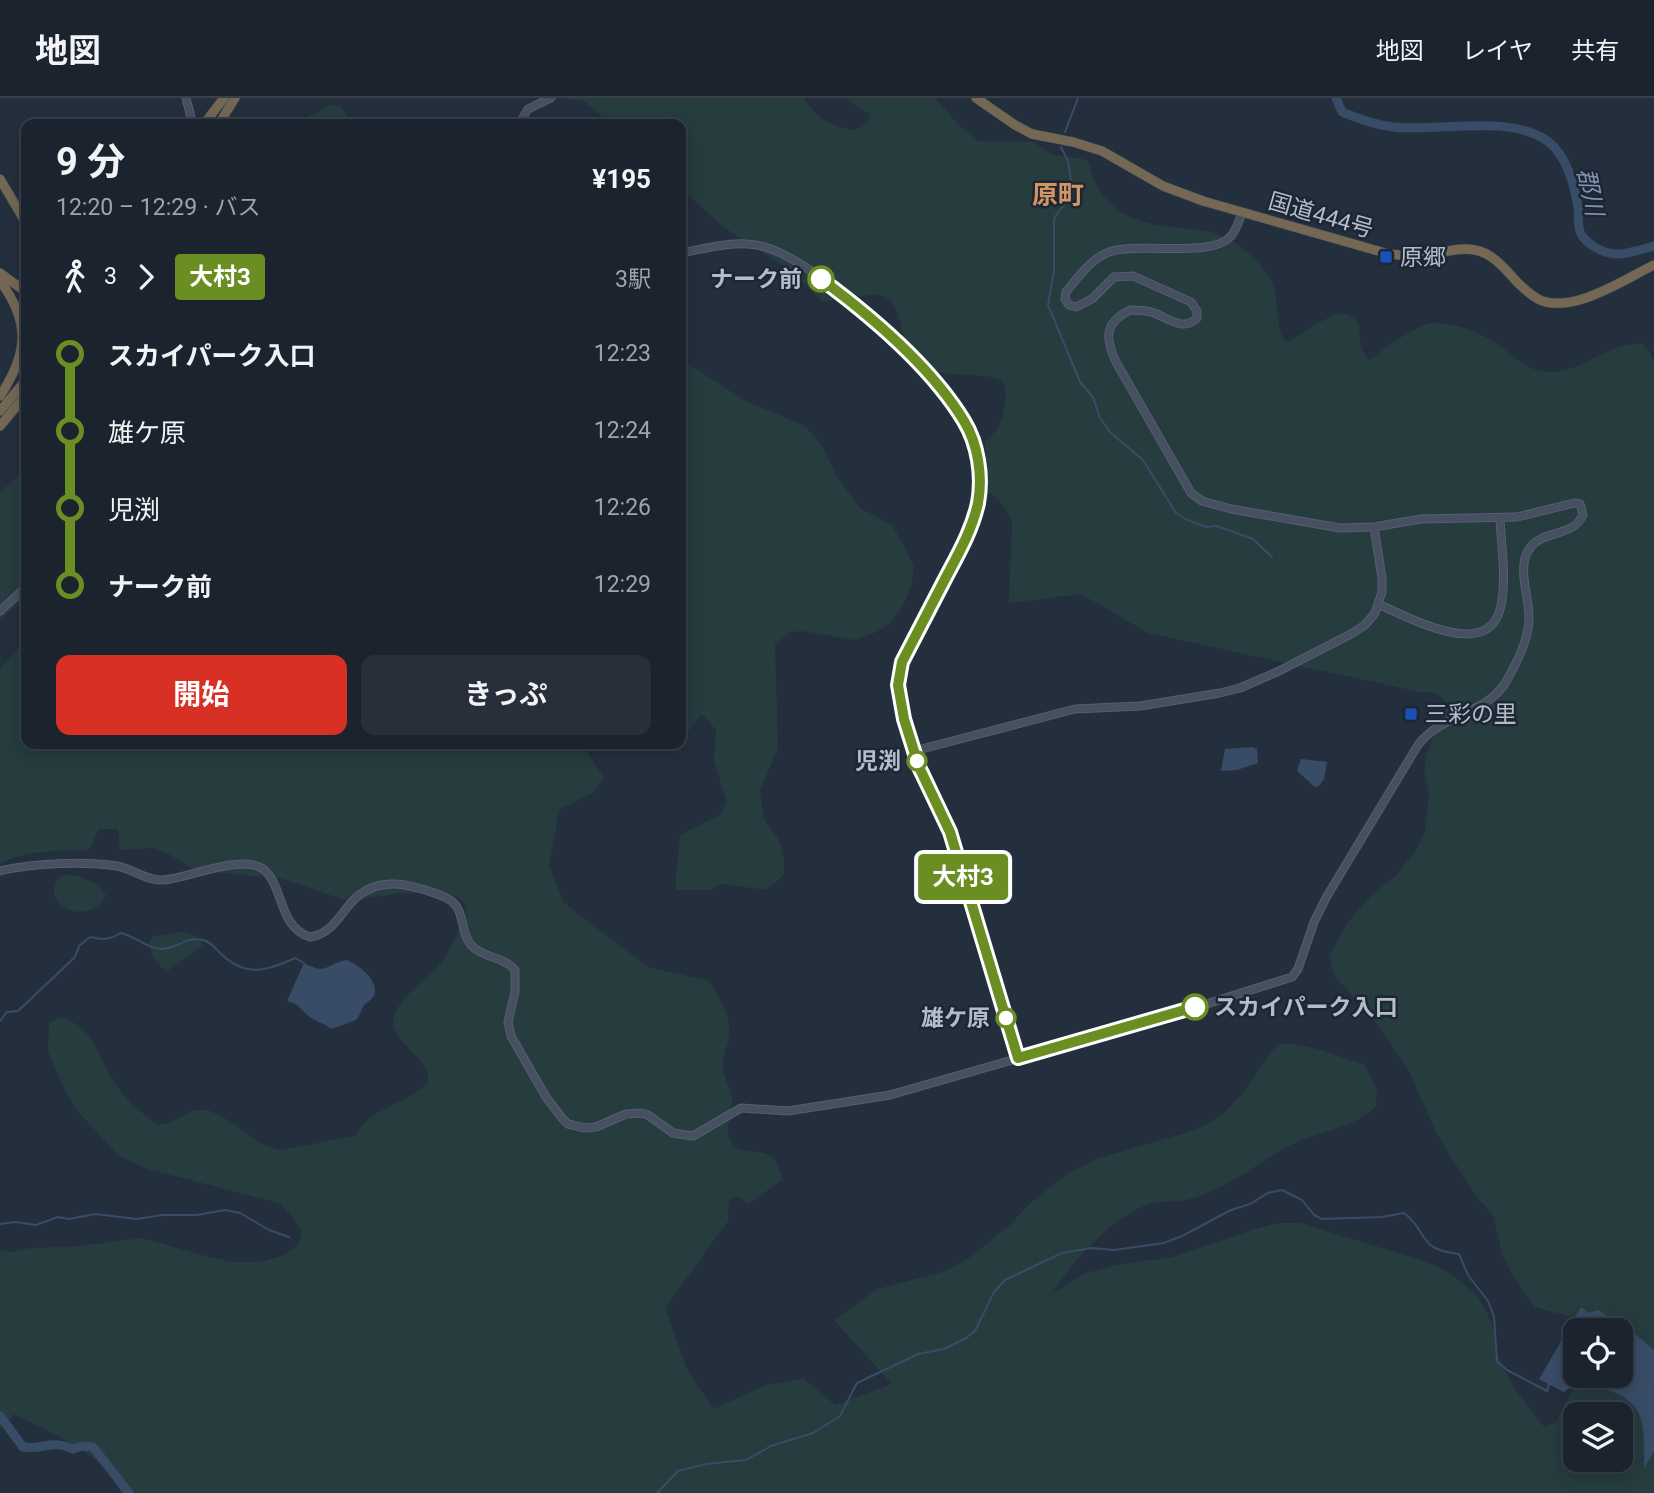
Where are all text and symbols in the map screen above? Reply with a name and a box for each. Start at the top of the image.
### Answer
text: 地図 [35,31,101,70]
text: 地図 [1376,37,1424,65]
text: レイヤ [1462,37,1533,65]
text: 共有 [1571,37,1619,65]
text: 9 分 [56,140,125,184]
text: ¥195 [592,164,651,194]
water label: 郡川 [1571,166,1609,221]
district label: 原町 [1032,180,1084,210]
street label: 国道444号 [1265,188,1376,243]
text: 12:20 – 12:29 · バス [56,194,260,221]
place label: 原郷 [1400,244,1446,271]
marker: 原郷 [1378,249,1394,265]
icon: walk [56,258,94,296]
icon: forward [127,258,165,296]
text: 3 [104,263,117,290]
text: 大村3 [189,263,251,291]
text: 3駅 [615,266,651,293]
place label: ナーク前 [710,266,802,293]
marker: ナーク前 [808,266,834,292]
text: 12:23 [594,340,651,367]
text: スカイパーク入口 [108,341,315,371]
text: 12:24 [594,417,651,444]
text: 雄ケ原 [108,418,186,448]
text: 12:26 [594,494,651,521]
text: 児渕 [108,495,160,525]
text: 12:29 [594,571,651,598]
text: ナーク前 [108,572,212,602]
button: 開始 [56,655,347,735]
button: きっぷ [361,655,651,735]
place label: 三彩の里 [1425,701,1517,728]
marker: 三彩の里 [1403,706,1419,722]
place label: 児渕 [855,748,901,775]
marker: 児渕 [907,751,927,771]
line badge: 大村3 [923,854,1003,900]
text: 大村3 [932,863,994,891]
marker: スカイパーク入口 [1182,994,1208,1020]
place label: スカイパーク入口 [1214,994,1398,1021]
place label: 雄ケ原 [921,1005,990,1032]
marker: 雄ケ原 [996,1008,1016,1028]
map controls [1563,1318,1633,1472]
button: locate [1563,1318,1633,1388]
button: layers [1563,1402,1633,1472]

